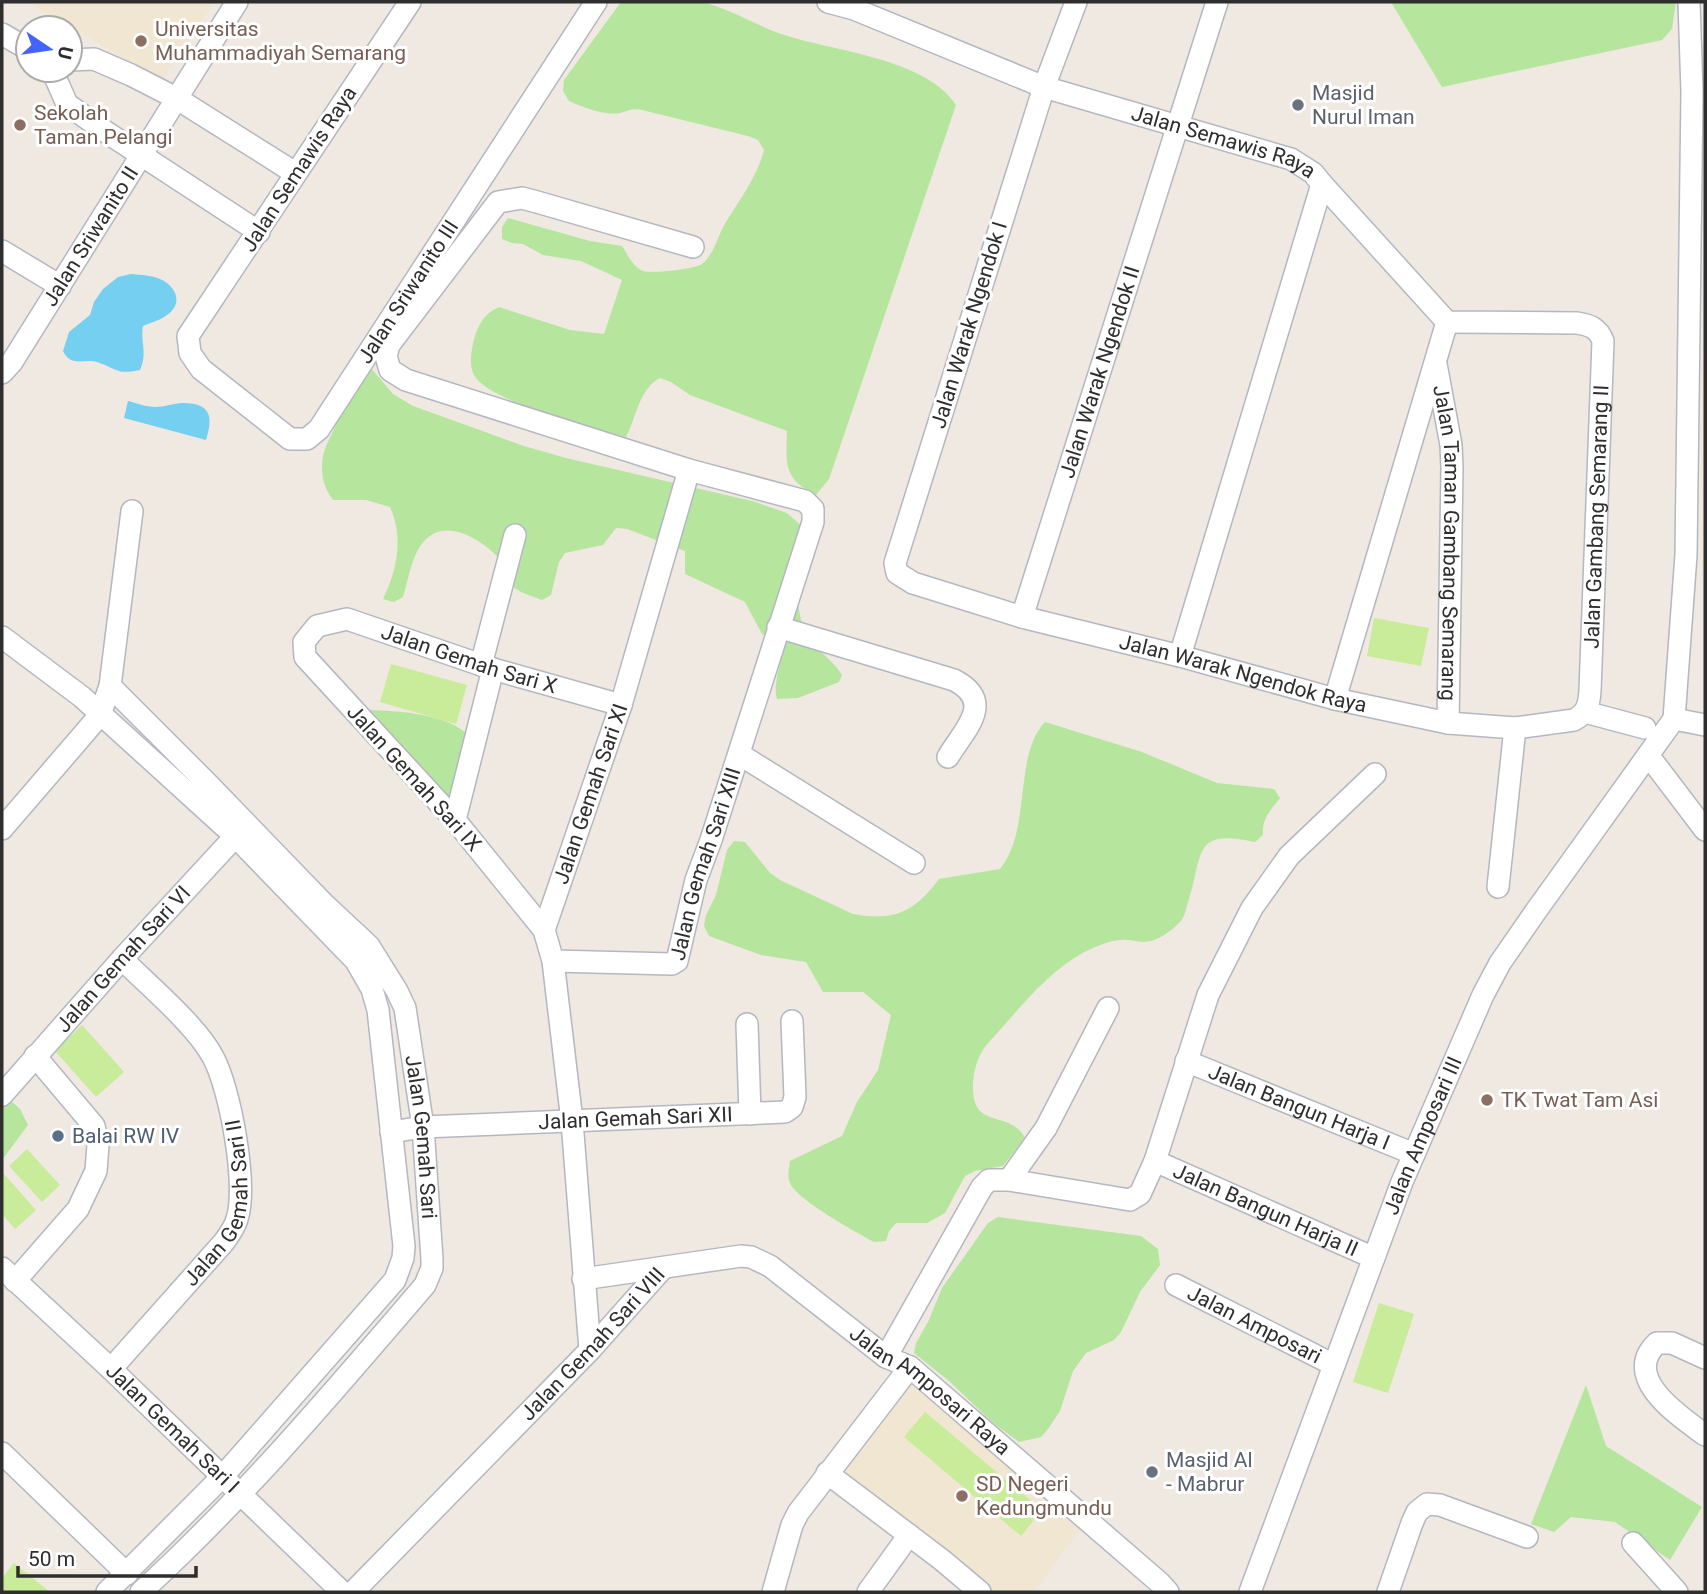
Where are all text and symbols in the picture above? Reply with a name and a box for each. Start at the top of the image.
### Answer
north arrow [14,14,84,84]
place label: Universitas Muhammadiyah Semarang [155,17,406,65]
marker: Universitas Muhammadiyah Semarang [133,33,149,49]
text: U [52,44,78,61]
place label: Masjid Nurul Iman [1312,81,1415,129]
street label: Jalan Semawis Raya [237,82,361,256]
marker: Masjid Nurul Iman [1290,97,1306,113]
place label: Sekolah Taman Pelangi [34,101,173,149]
street label: Jalan Semawis Raya [1129,101,1320,183]
marker: Sekolah Taman Pelangi [12,117,28,133]
street label: Jalan Sriwanito II [38,162,143,311]
street label: Jalan Sriwanito III [353,216,463,368]
street label: Jalan Warak Ngendok I [926,219,1012,431]
street label: Jalan Warak Ngendok II [1055,263,1144,481]
street label: Jalan Taman Gambang Semarang [1428,383,1464,701]
street label: Jalan Gambang Semarang II [1580,384,1613,649]
street label: Jalan Gemah Sari X [378,620,560,698]
street label: Jalan Warak Ngendok Raya [1117,629,1369,717]
street label: Jalan Gemah Sari IX [342,700,486,856]
street label: Jalan Gemah Sari XI [549,701,633,887]
street label: Jalan Gemah Sari XIII [666,765,745,963]
street label: Jalan Gemah Sari VI [51,881,195,1037]
street label: Jalan Amposari III [1379,1053,1467,1218]
street label: Jalan Gemah Sari [400,1054,441,1220]
street label: Jalan Bangun Harja I [1205,1059,1393,1155]
place label: TK Twat Tam Asi [1501,1088,1658,1112]
marker: TK Twat Tam Asi [1479,1092,1495,1108]
street label: Jalan Gemah Sari XII [538,1102,733,1134]
street label: Jalan Gemah Sari II [179,1117,252,1291]
place label: Balai RW IV [72,1124,180,1148]
marker: Balai RW IV [50,1128,66,1144]
street label: Jalan Bangun Harja II [1170,1159,1362,1261]
street label: Jalan Gemah Sari VIII [516,1262,670,1426]
street label: Jalan Amposari [1184,1281,1325,1369]
street label: Jalan Amposari Raya [845,1321,1015,1460]
street label: Jalan Gemah Sari I [101,1359,244,1498]
place label: Masjid Al - Mabrur [1166,1448,1253,1496]
marker: Masjid Al - Mabrur [1144,1464,1160,1480]
place label: SD Negeri Kedungmundu [976,1472,1112,1520]
marker: SD Negeri Kedungmundu [954,1488,970,1504]
scale bar [18,1534,196,1578]
text: 50 m [28,1547,75,1571]

